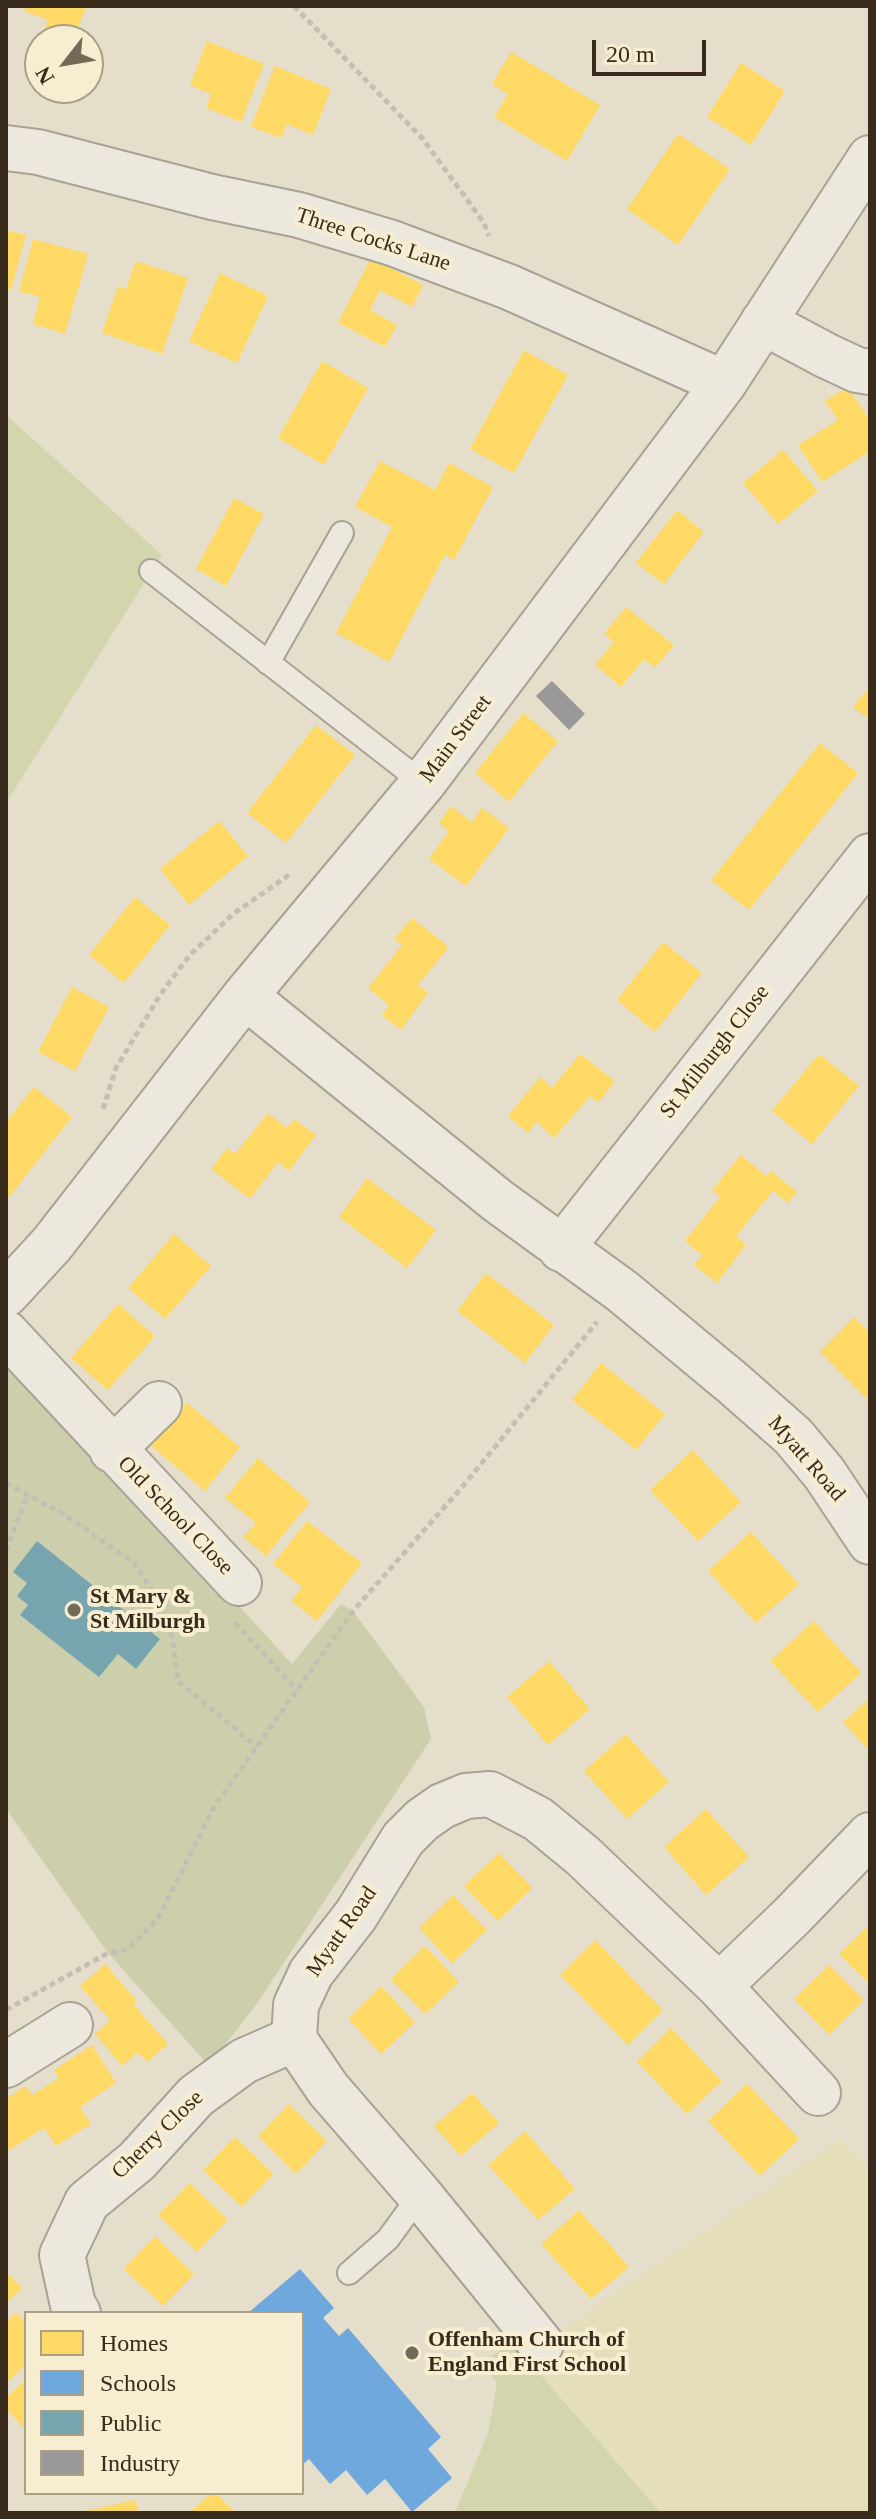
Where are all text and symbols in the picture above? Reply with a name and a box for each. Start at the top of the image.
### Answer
north arrow [24,24,104,104]
scale bar [596,24,710,74]
text: 20 m [606,41,655,67]
text: N [30,62,60,89]
street label: Three Cocks Lane [292,203,454,277]
street label: Main Street [414,690,498,788]
street label: St Milburgh Close [655,980,775,1124]
street label: Myatt Road [762,1411,850,1507]
street label: Old School Close [112,1451,238,1581]
place label: St Mary & St Milburgh [90,1584,206,1636]
marker: St Mary & St Milburgh [65,1601,83,1619]
street label: Myatt Road [301,1882,383,1982]
street label: Cherry Close [107,2085,209,2185]
legend [24,2311,304,2495]
place label: Offenham Church of England First School [428,2327,626,2378]
text: Homes [100,2330,168,2356]
marker: Offenham Church of England First School [403,2344,421,2362]
text: Schools [100,2370,176,2396]
text: Public [100,2410,161,2436]
text: Industry [100,2450,180,2476]

